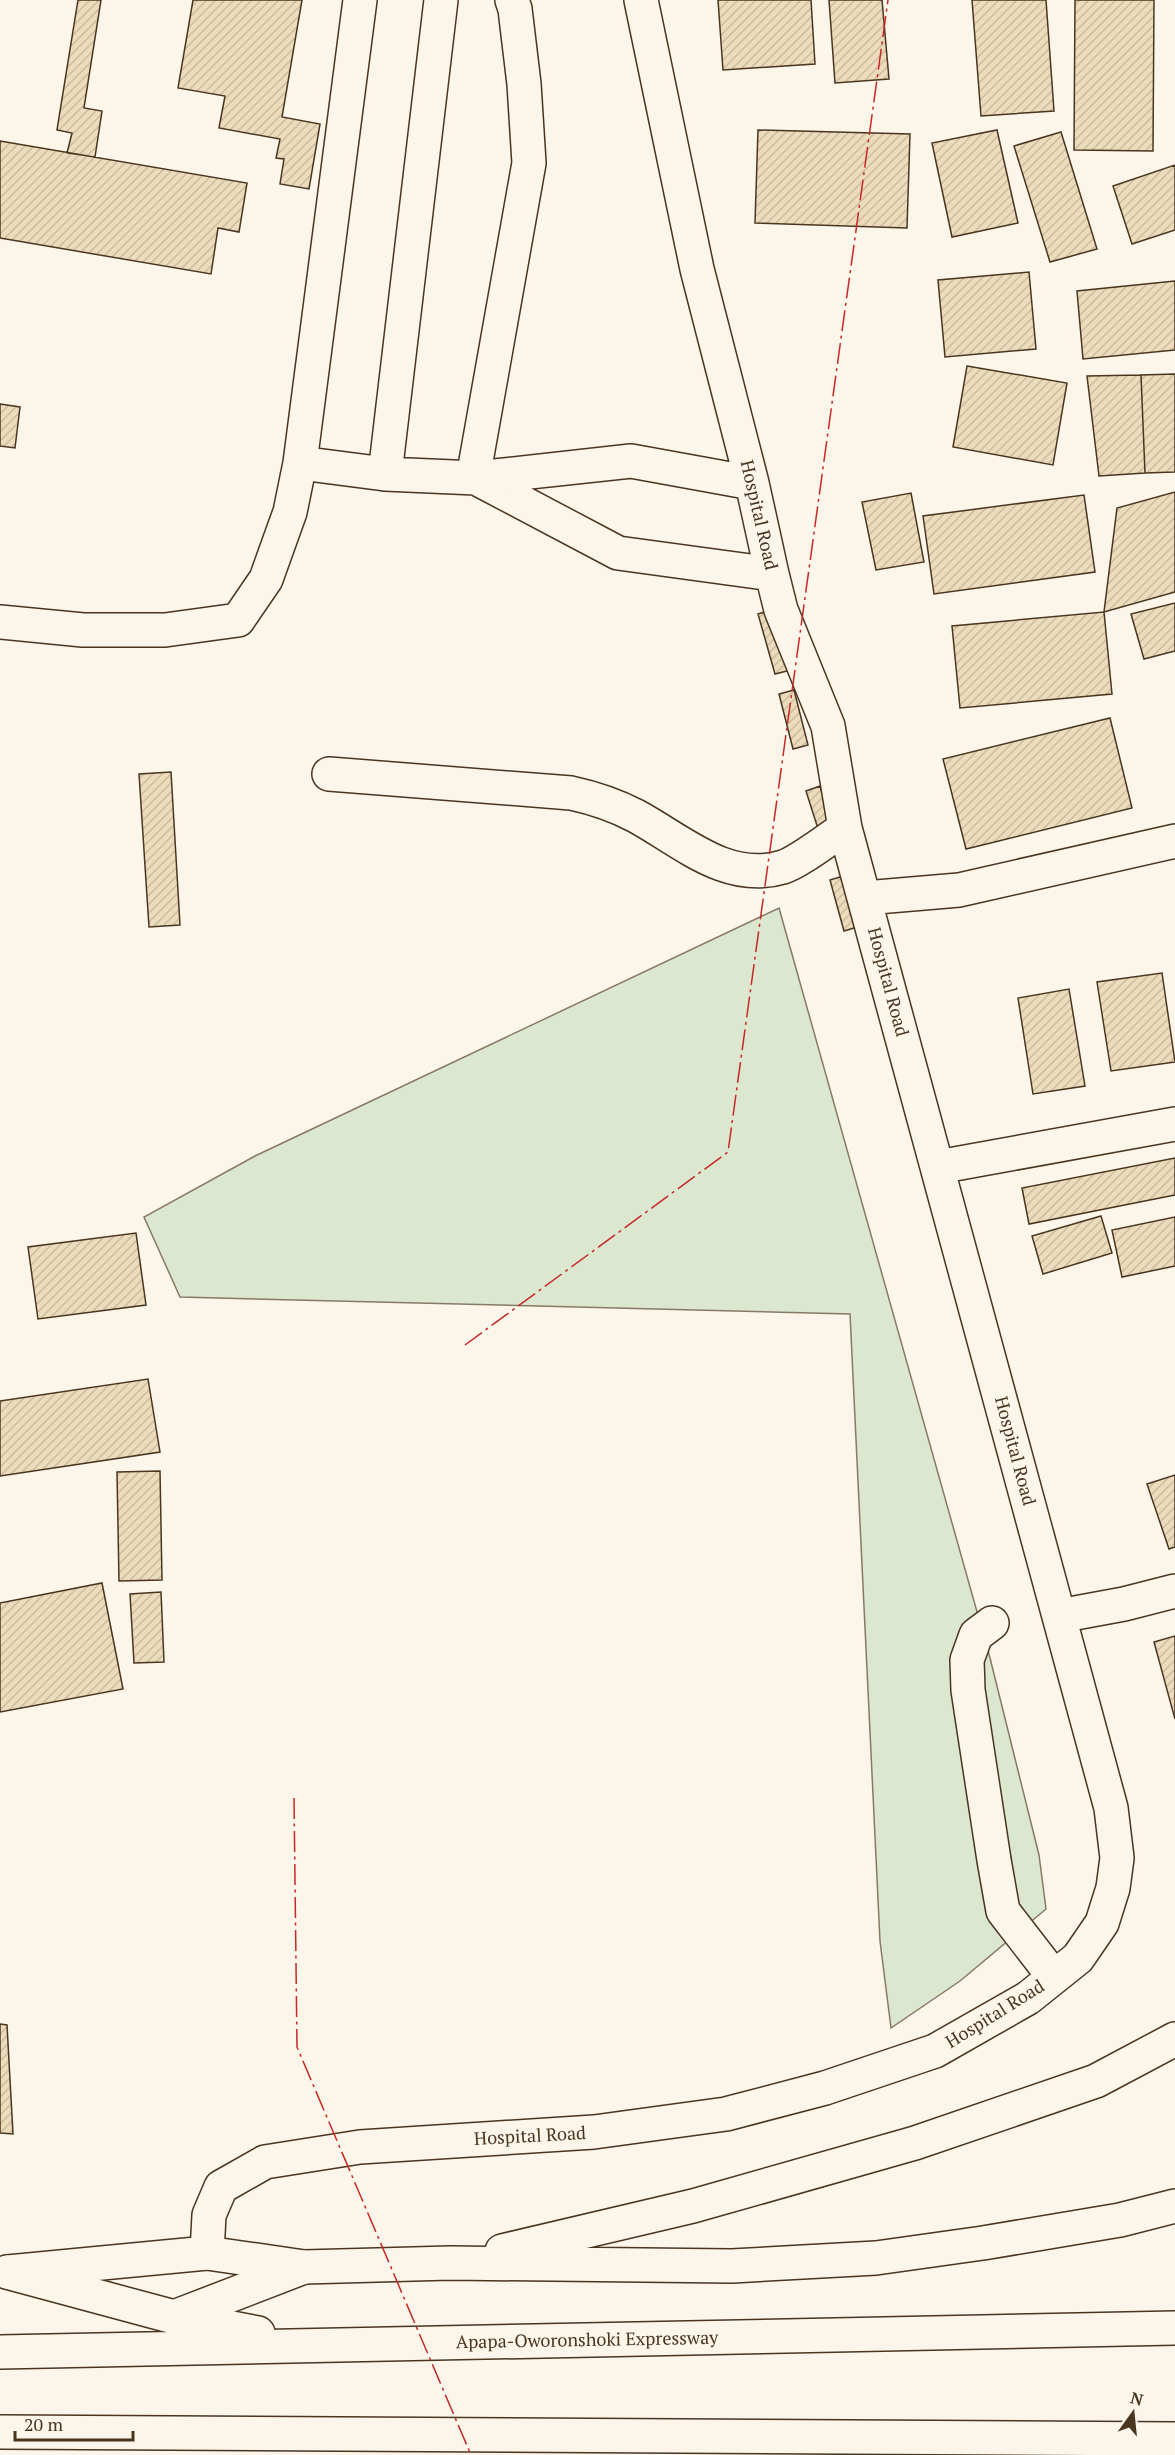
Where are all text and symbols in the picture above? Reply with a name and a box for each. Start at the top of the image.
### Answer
street label: Hospital Road [736,457,784,572]
street label: Hospital Road [863,924,915,1039]
street label: Hospital Road [990,1393,1042,1508]
street label: Hospital Road [941,1973,1048,2053]
street label: Hospital Road [473,2120,587,2150]
street label: Apapa-Oworonshoki Expressway [456,2325,719,2353]
north arrow [1103,2383,1163,2443]
text: N [1128,2386,1146,2411]
scale bar [15,2404,134,2442]
text: 20 m [24,2412,64,2436]

